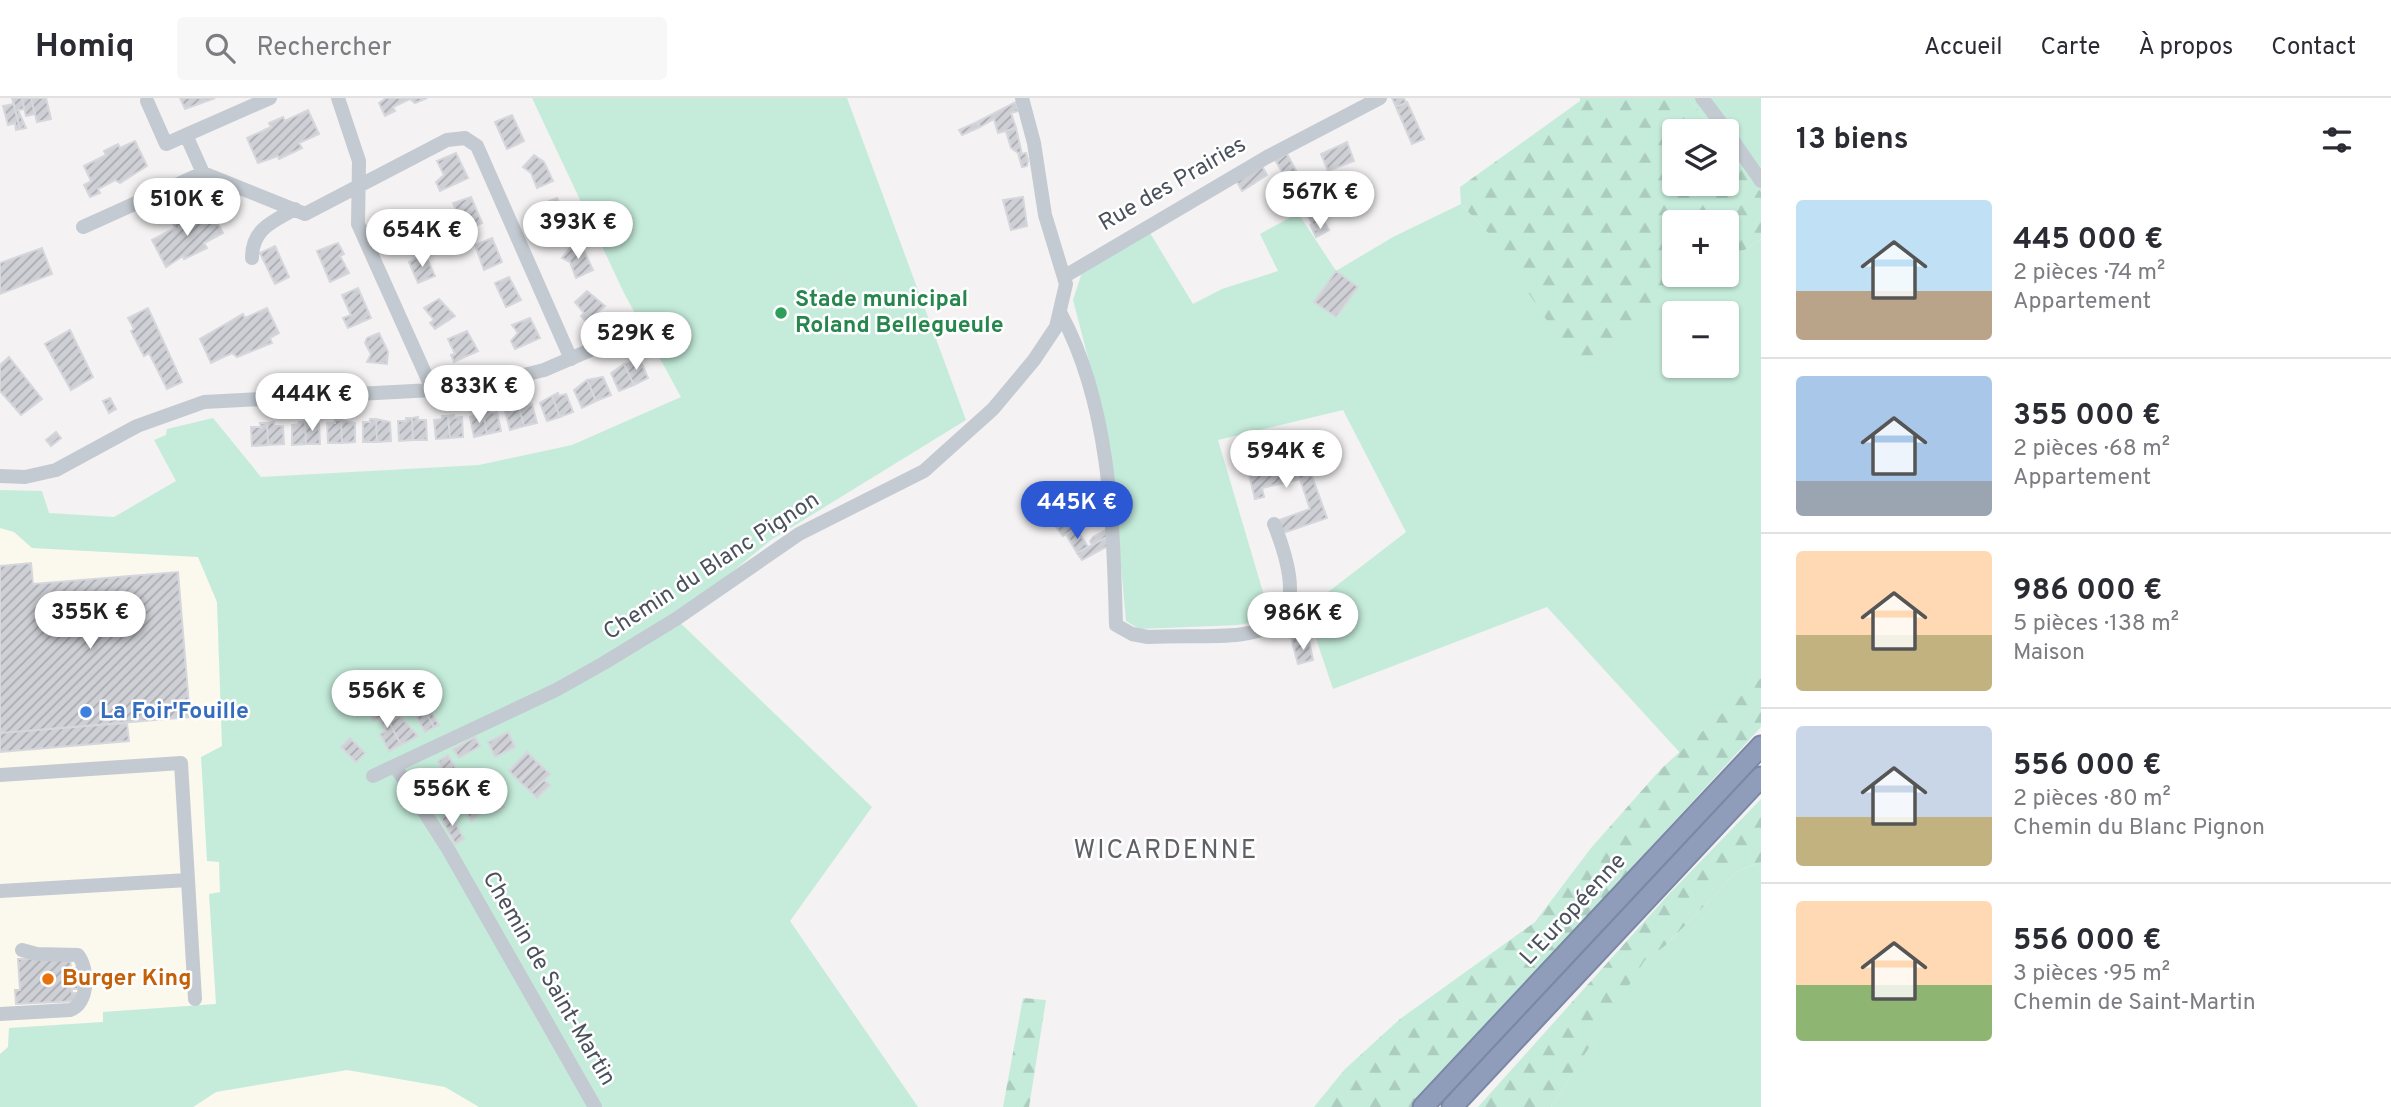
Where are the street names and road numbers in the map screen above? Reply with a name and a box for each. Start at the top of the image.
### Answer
street label: Rue des Prairies [1094,131,1252,239]
street label: Chemin du Blanc Pignon [598,486,826,648]
street label: L'Européenne [1515,848,1633,972]
street label: Chemin de Saint-Martin [475,867,621,1091]

